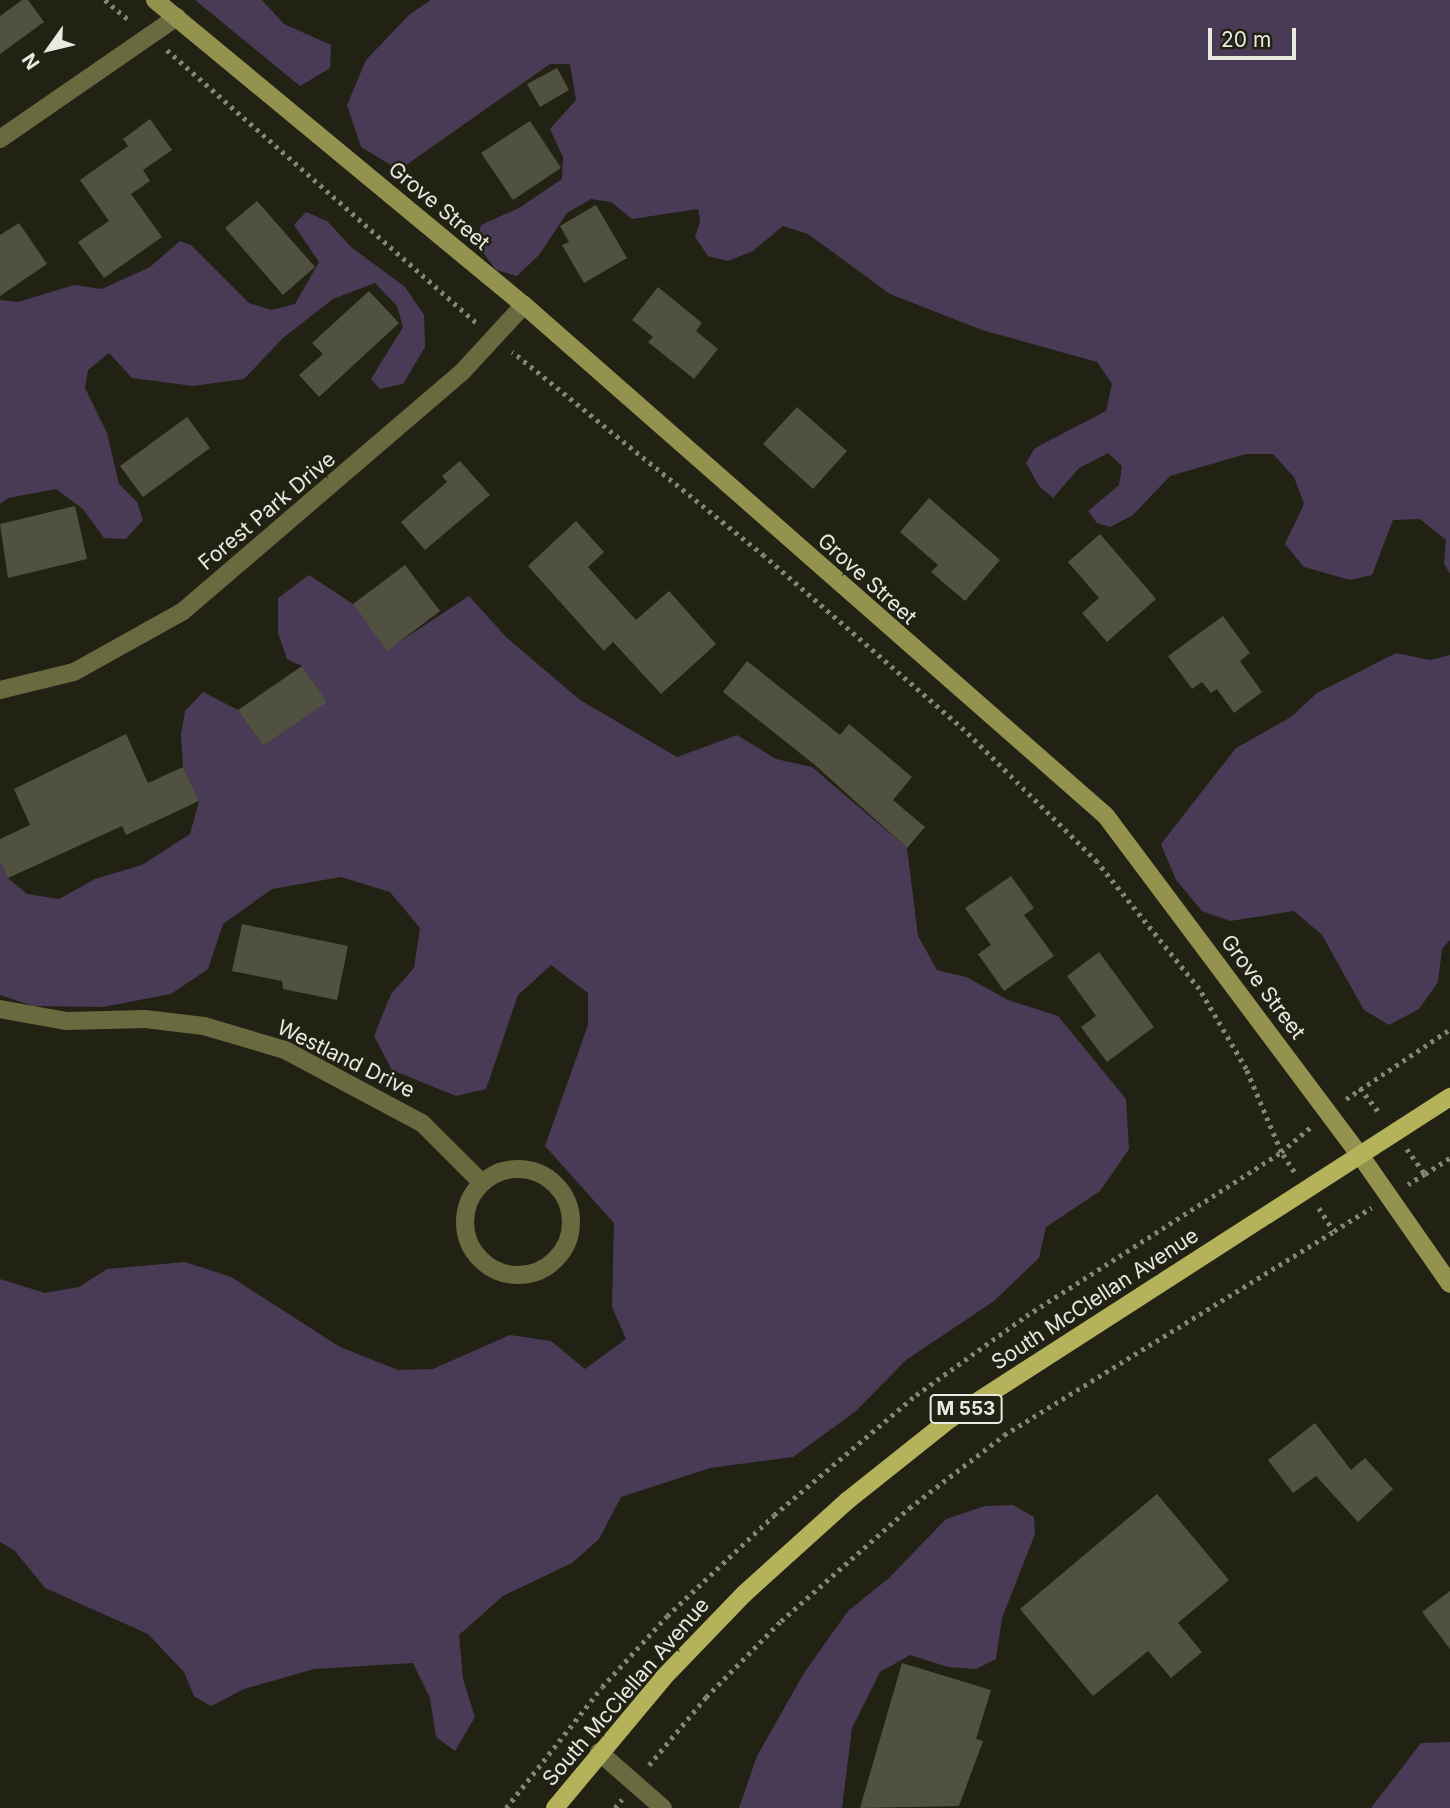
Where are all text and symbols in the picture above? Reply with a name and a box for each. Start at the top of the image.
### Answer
north arrow [14,14,84,84]
scale bar [1212,14,1300,58]
text: 20 m [1221,27,1271,52]
text: N [18,49,45,73]
street label: Grove Street [383,156,495,256]
street label: Forest Park Drive [193,446,341,576]
street label: Grove Street [812,528,922,630]
street label: Grove Street [1216,930,1310,1044]
street label: Westland Drive [273,1015,419,1103]
street label: South McClellan Avenue [987,1223,1203,1375]
road number: M 553 [929,1394,1003,1424]
street label: South McClellan Avenue [537,1593,715,1791]

